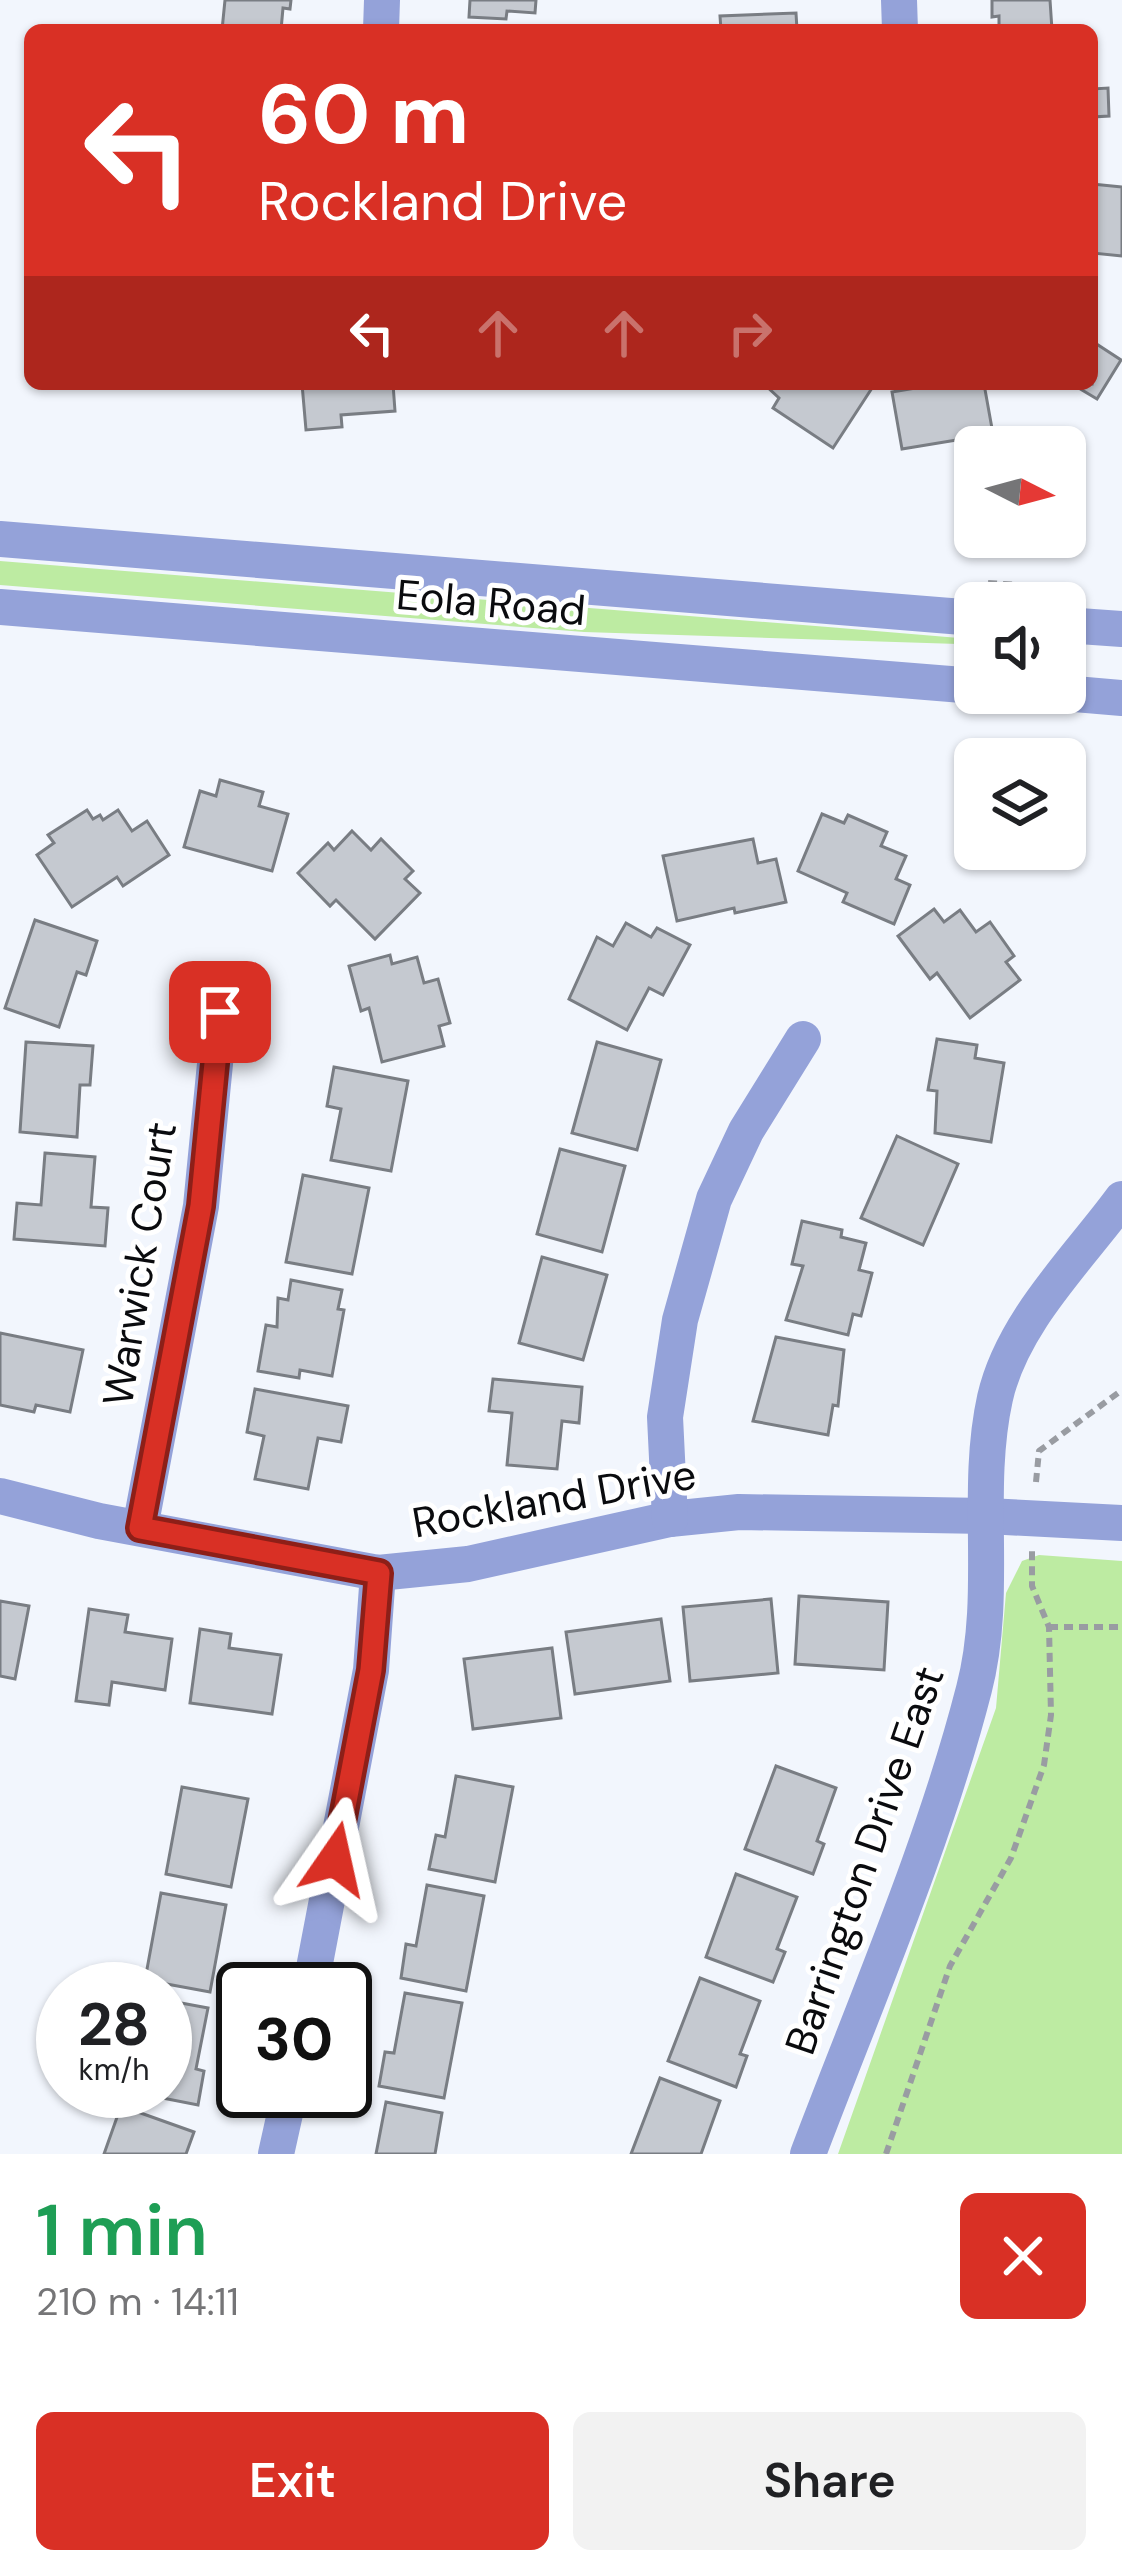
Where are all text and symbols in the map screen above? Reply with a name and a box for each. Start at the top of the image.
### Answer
text: 60 m [258,60,469,169]
icon: left [60,72,216,228]
text: Rockland Drive [258,166,627,237]
icon: left [339,300,405,366]
icon: ahead [465,300,531,366]
icon: ahead [591,300,657,366]
icon: right [717,300,783,366]
north arrow [954,426,1086,558]
map controls [954,426,1086,870]
street label: Eola Road [394,567,588,638]
button: sound [954,582,1086,714]
button: layers [954,738,1086,870]
pin [169,961,271,1063]
icon: arrive [187,979,253,1045]
street label: Warwick Court [90,1118,189,1410]
street label: Rockland Drive [408,1446,700,1550]
street label: Barrington Drive East [772,1659,957,2061]
position arrow [272,1796,398,1922]
speed limit sign: 30 [216,1962,372,2118]
text: 28 [78,1985,150,2064]
text: km/h [79,2050,149,2089]
text: 1 min [36,2184,208,2277]
button: close [960,2193,1086,2319]
text: 210 m · 14:11 [36,2276,239,2327]
button: Exit [36,2412,549,2550]
button: Share [573,2412,1086,2550]

